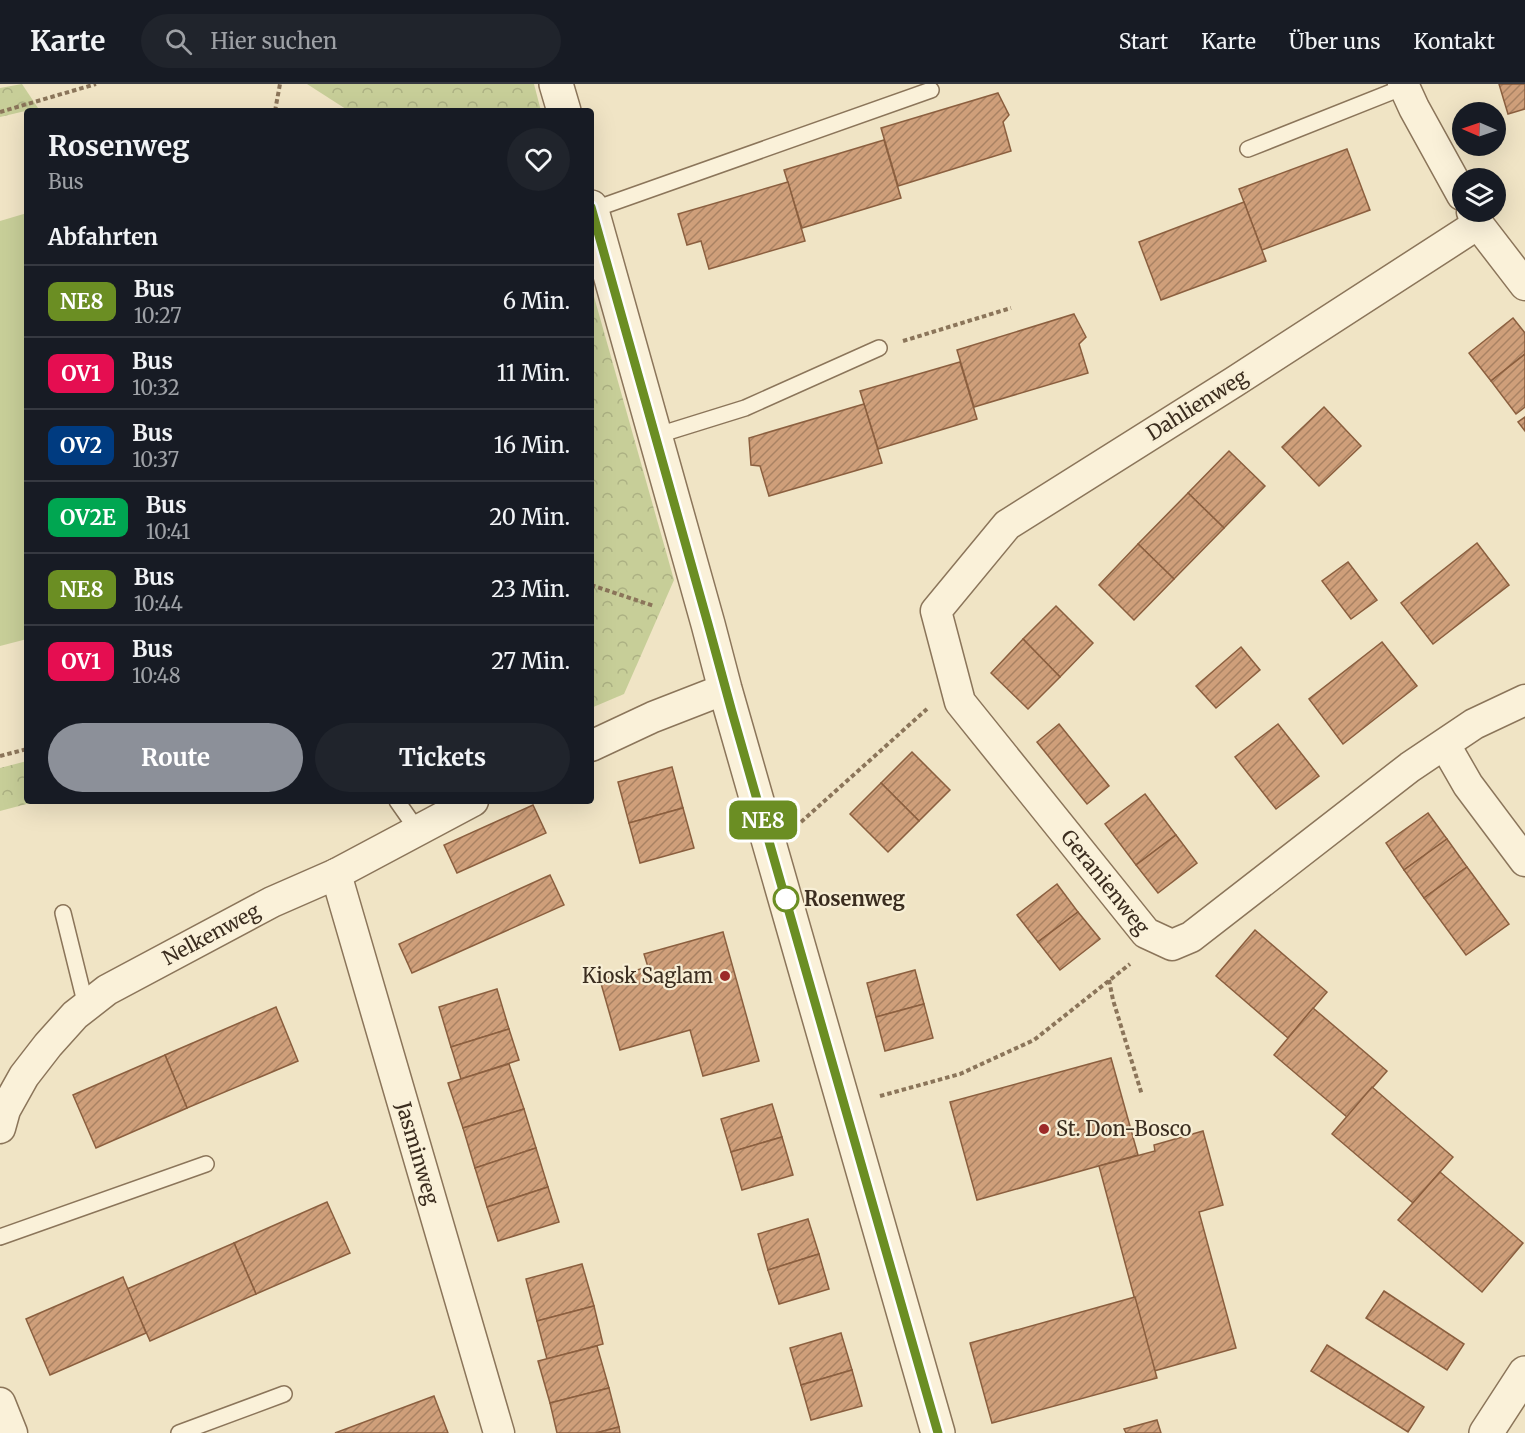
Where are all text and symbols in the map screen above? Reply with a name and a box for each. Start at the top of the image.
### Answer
search box [141,14,561,68]
text: Karte [30,23,105,59]
icon: search [162,25,195,58]
text: Hier suchen [210,27,337,55]
text: Start [1119,28,1168,55]
text: Karte [1201,28,1256,55]
text: Über uns [1289,28,1380,55]
text: Kontakt [1413,28,1495,55]
north arrow [1452,102,1506,156]
map controls [1452,102,1506,222]
text: Rosenweg [48,128,190,164]
button: heart [507,128,570,191]
button: layers [1452,168,1506,222]
text: Bus [48,169,84,194]
text: Abfahrten [48,223,158,251]
text: Bus [134,275,174,303]
text: 6 Min. [503,287,570,315]
text: NE8 [60,288,104,315]
text: 10:27 [134,303,182,328]
text: Bus [132,347,173,375]
text: 11 Min. [497,359,570,387]
text: OV1 [61,360,101,387]
street label: Dahlienweg [1142,364,1252,445]
text: 10:32 [132,375,180,400]
text: Bus [132,419,173,447]
text: 16 Min. [494,431,570,459]
text: OV2 [60,432,102,459]
text: 10:37 [132,447,179,472]
text: Bus [146,491,187,519]
text: 20 Min. [489,503,570,531]
text: OV2E [60,504,116,531]
text: 10:41 [146,519,190,544]
text: Bus [134,563,174,591]
text: 23 Min. [491,575,570,603]
text: NE8 [60,576,104,603]
text: 10:44 [134,591,183,616]
text: Bus [132,635,173,663]
text: 27 Min. [491,647,570,675]
text: OV1 [61,648,101,675]
text: 10:48 [132,663,181,688]
button: Route [48,723,303,792]
button: Tickets [315,723,570,792]
line badge: NE8 [728,800,798,840]
text: NE8 [741,807,785,834]
street label: Geranienweg [1056,824,1155,939]
marker: Rosenweg [773,886,799,912]
place label: Rosenweg [804,886,906,911]
street label: Nelkenweg [158,898,264,970]
place label: Kiosk Saglam [582,963,713,988]
marker: Kiosk Saglam [718,969,732,983]
street label: Jasminweg [391,1098,445,1208]
place label: St. Don-Bosco [1056,1116,1192,1141]
marker: St. Don-Bosco [1037,1122,1051,1136]

